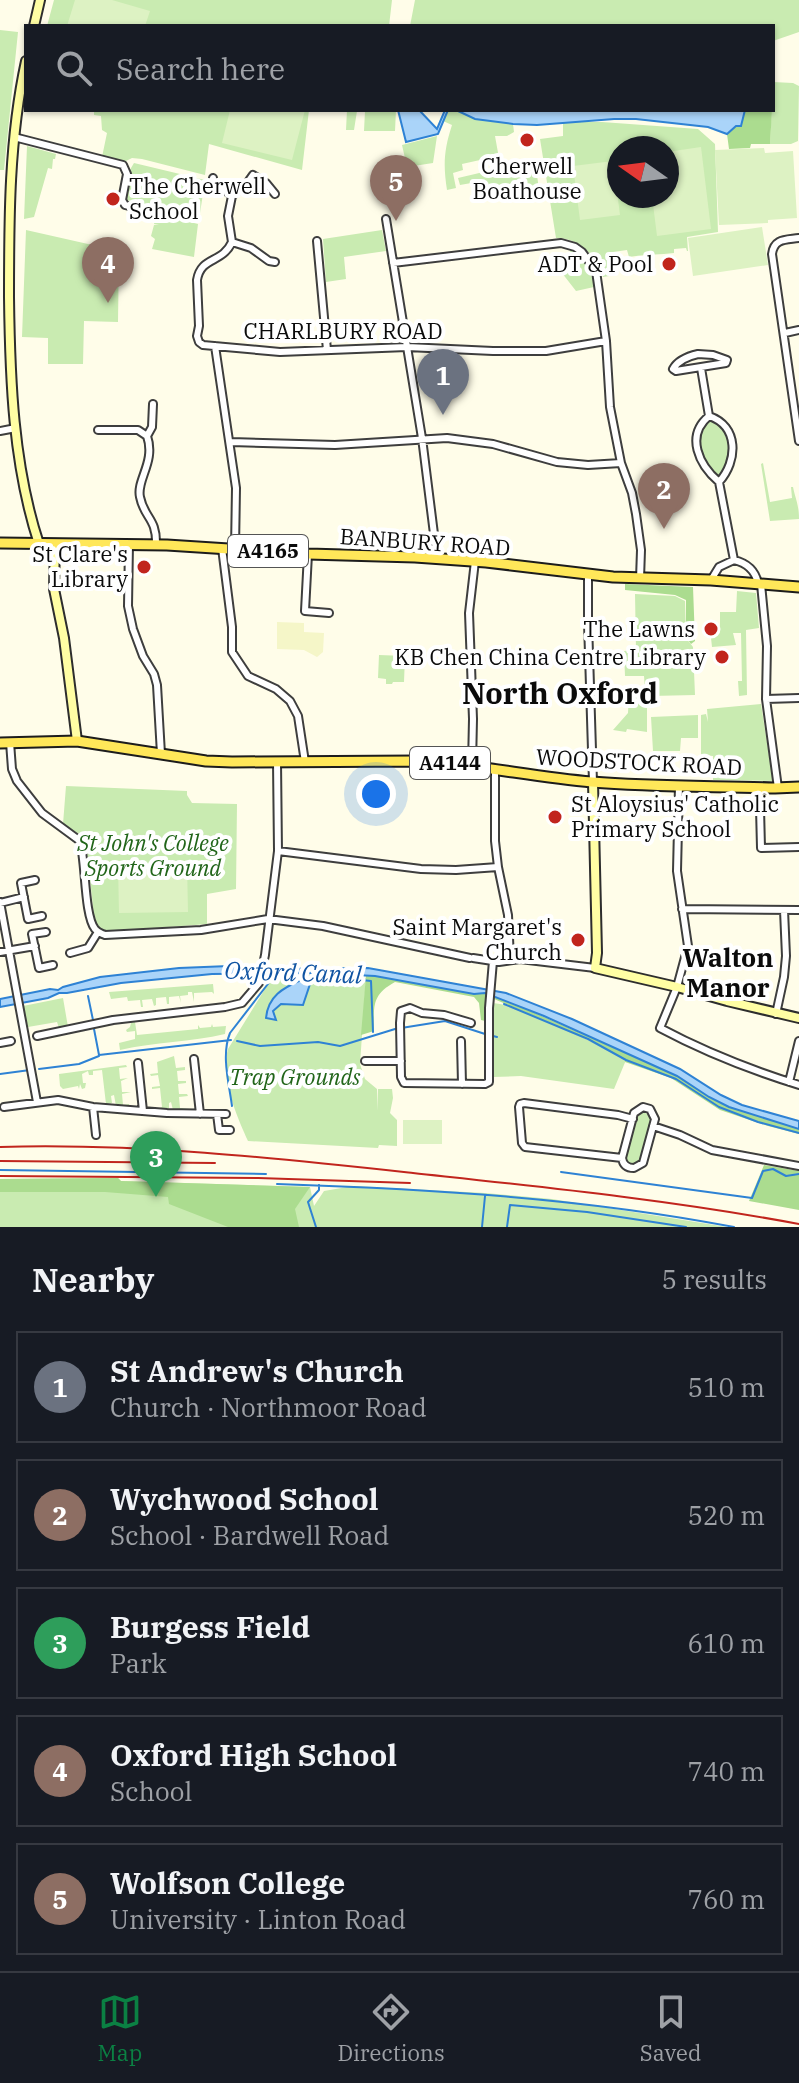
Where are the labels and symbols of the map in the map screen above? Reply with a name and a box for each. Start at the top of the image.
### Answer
marker: Cherwell Boathouse [518,131,536,149]
north arrow [607,136,679,208]
place label: Cherwell Boathouse [472,151,582,205]
pin: 5 [370,155,422,221]
place label: The Cherwell School [129,171,266,225]
marker: The Cherwell School [104,190,122,208]
pin: 4 [82,237,134,303]
place label: ADT & Pool [537,249,653,278]
marker: ADT & Pool [660,255,678,273]
street label: CHARLBURY ROAD [244,316,442,345]
pin: 1 [417,349,469,415]
pin: 2 [638,463,690,529]
street label: BANBURY ROAD [339,521,511,562]
road number: A4165 [228,535,308,567]
place label: St Clare's Library [32,539,128,593]
marker: St Clare's Library [135,558,153,576]
place label: The Lawns [583,614,695,643]
marker: The Lawns [702,620,720,638]
place label: KB Chen China Centre Library [394,642,706,671]
marker: KB Chen China Centre Library [713,648,731,666]
district label: North Oxford [462,673,658,712]
street label: WOODSTOCK ROAD [535,742,743,781]
road number: A4144 [410,747,490,779]
your location [356,774,396,814]
place label: St Aloysius' Catholic Primary School [571,789,779,843]
marker: St Aloysius' Catholic Primary School [546,808,564,826]
park label: St John's College Sports Ground [76,828,229,882]
place label: Saint Margaret's Church [393,912,562,966]
marker: Saint Margaret's Church [569,931,587,949]
district label: Walton Manor [683,940,773,1004]
water label: Oxford Canal [224,954,364,990]
park label: Trap Grounds [229,1062,361,1091]
pin: 3 [130,1131,182,1197]

